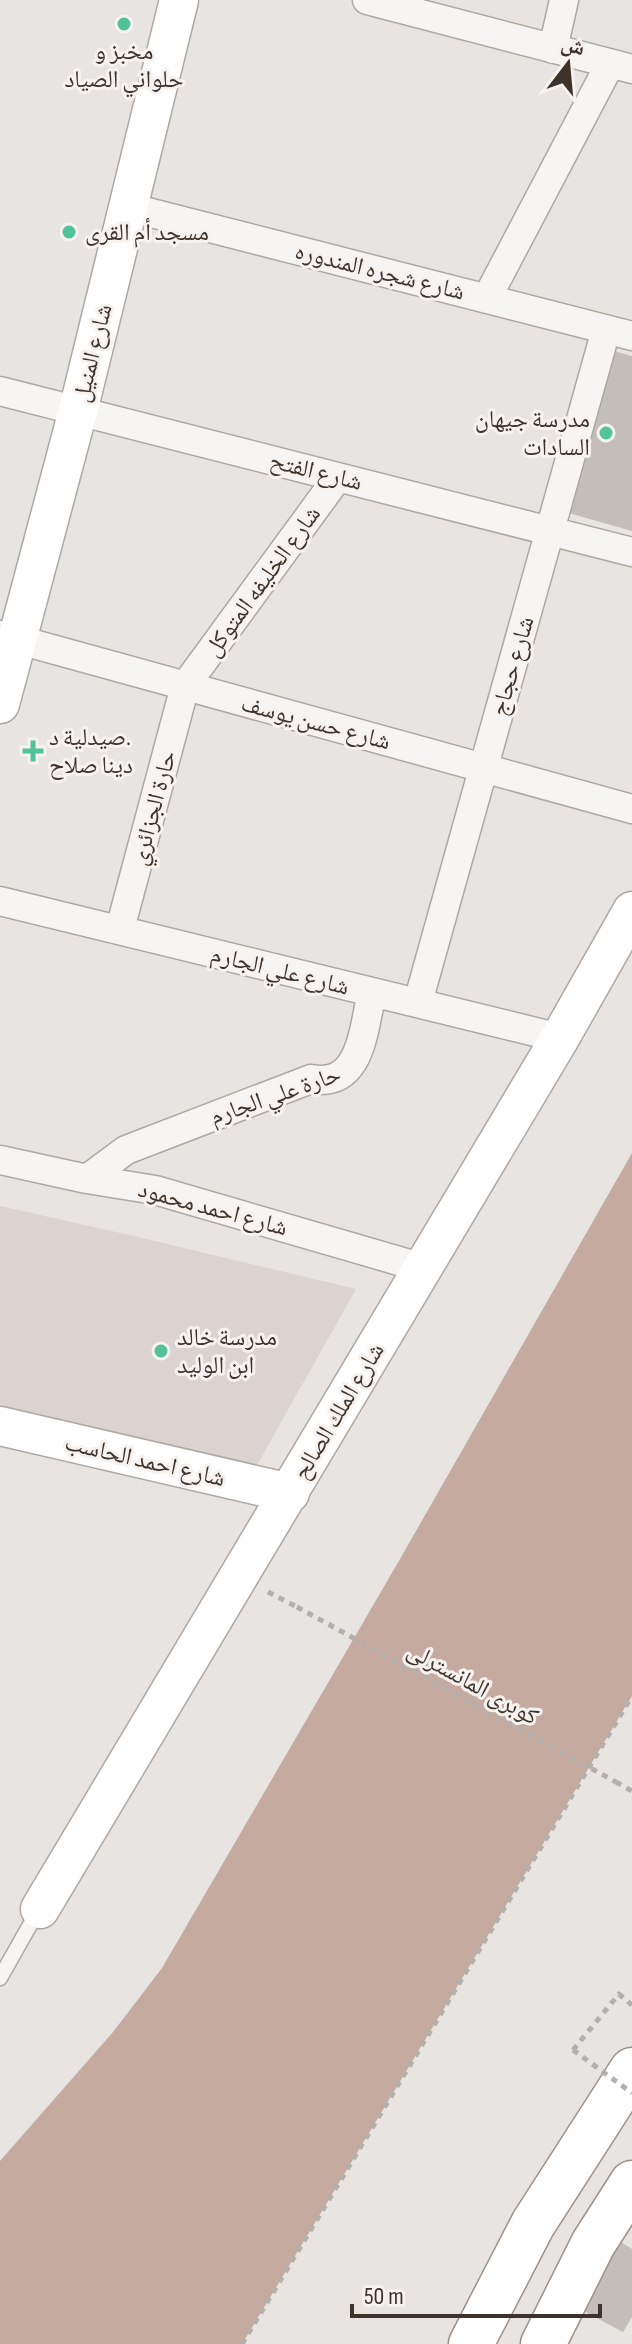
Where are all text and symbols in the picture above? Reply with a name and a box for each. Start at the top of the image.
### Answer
marker: مخبز و حلواني الصياد [115,15,133,33]
north arrow [528,24,608,104]
text: ش [558,30,588,62]
place label: مخبز و حلواني الصياد [64,37,184,98]
place label: مسجد أم القرى [85,218,209,248]
marker: مسجد أم القرى [60,223,78,241]
street label: شارع شجره المندوره [292,236,468,307]
street label: شارع المنيل [66,301,119,405]
place label: مدرسة جيهان السادات [475,405,590,462]
marker: مدرسة جيهان السادات [597,424,615,442]
street label: شارع الفتح [267,446,365,497]
street label: شارع الخليفه المتوكل [198,500,327,662]
street label: شارع حجاج [484,613,540,719]
street label: شارع حسن يوسف [238,689,394,756]
place label: صيدلية د. دينا صلاح [49,723,133,780]
marker: صيدلية د. دينا صلاح [24,742,42,760]
street label: حارة الجزائري [124,748,187,870]
street label: شارع علي الجارم [207,939,352,1006]
street label: حارة علي الجارم [206,1060,346,1135]
street label: شارع احمد محمود [135,1175,291,1242]
place label: مدرسة خالد ابن الوليد [177,1323,277,1380]
street label: شارع الملك الصالح [286,1338,391,1485]
marker: مدرسة خالد ابن الوليد [152,1342,170,1360]
street label: شارع احمد الحاسب [62,1428,228,1493]
street label: كوبرى المانسترلى [402,1636,543,1731]
scale bar [352,2268,600,2318]
text: 50 m [364,2282,404,2311]

